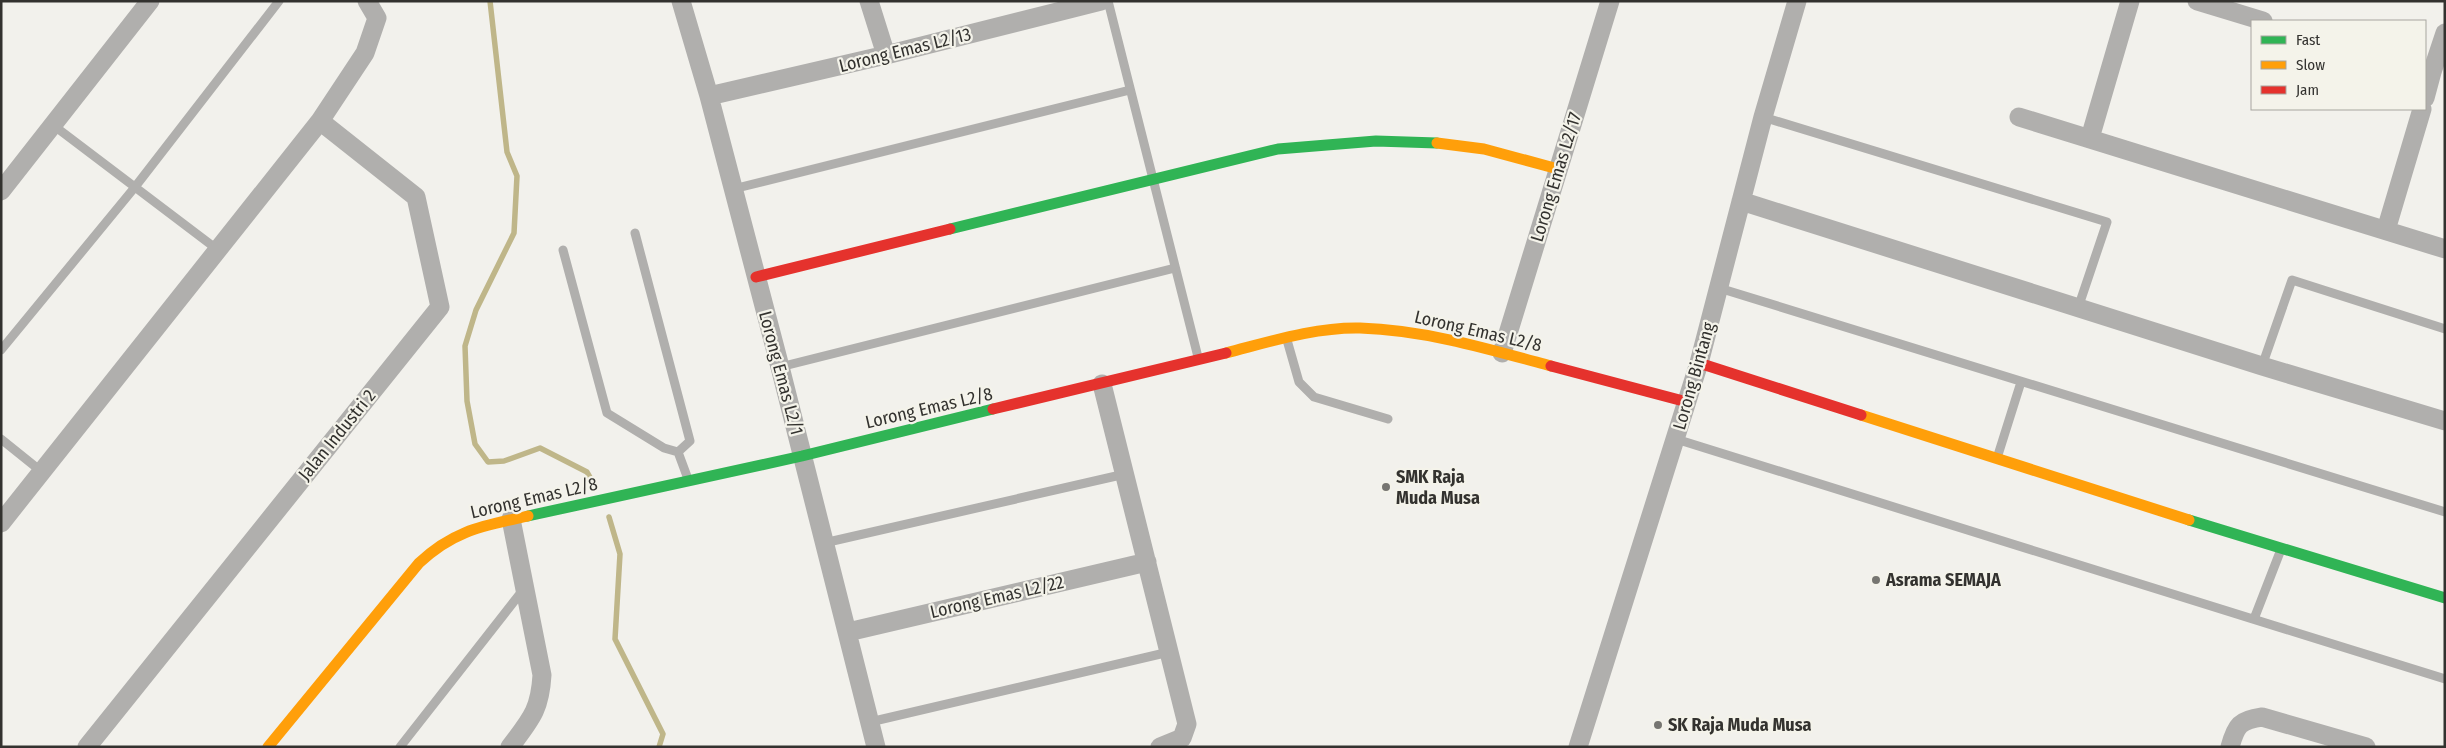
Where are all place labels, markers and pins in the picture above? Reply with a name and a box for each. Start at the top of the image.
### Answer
place label: SMK Raja Muda Musa [1396,466,1480,509]
marker: SMK Raja Muda Musa [1380,481,1392,493]
place label: Asrama SEMAJA [1885,569,2001,591]
marker: Asrama SEMAJA [1870,574,1882,586]
place label: SK Raja Muda Musa [1668,714,1811,736]
marker: SK Raja Muda Musa [1652,719,1664,731]

